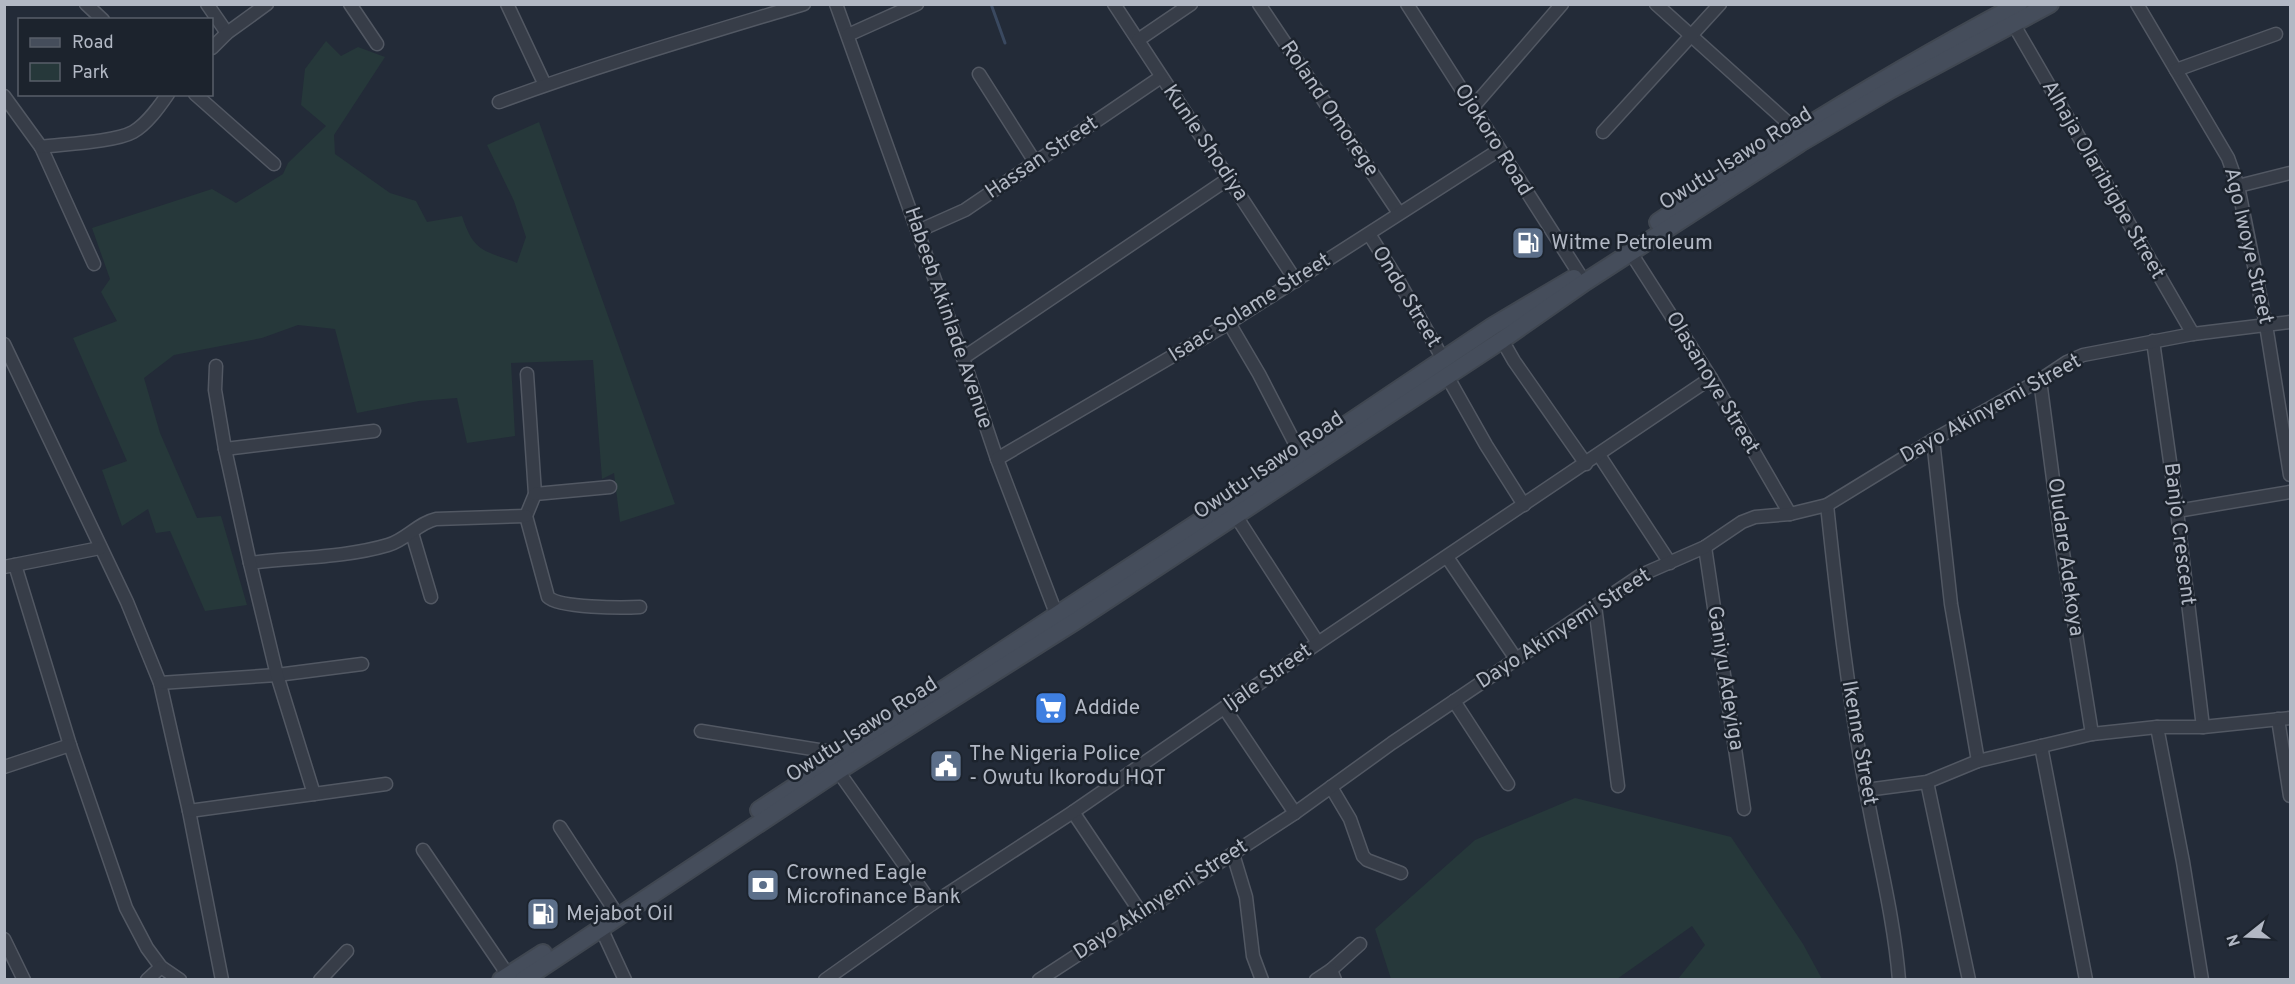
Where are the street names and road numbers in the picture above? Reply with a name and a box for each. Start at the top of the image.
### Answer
street label: Roland Omorege [1274,36,1384,182]
street label: Alhaja Olaribigbe Street [2035,76,2171,284]
street label: Ojokoro Road [1448,79,1538,201]
street label: Kunle Shodiya [1156,80,1254,206]
street label: Owutu-Isawo Road [1654,101,1818,217]
street label: Hassan Street [980,110,1104,206]
street label: Ago Iwoye Street [2217,165,2279,327]
street label: Habeeb Akinlade Avenue [897,203,999,433]
street label: Ondo Street [1365,241,1447,353]
street label: Isaac Solame Street [1164,247,1336,369]
street label: Olasanoye Street [1659,307,1765,459]
street label: Dayo Akinyemi Street [1896,348,2086,470]
street label: Owutu-Isawo Road [1189,406,1349,526]
street label: Banjo Crescent [2157,461,2201,607]
street label: Oludare Adekoya [2041,476,2089,638]
street label: Dayo Akinyemi Street [1472,562,1656,696]
street label: Ganiyu Adeyiga [1700,604,1750,752]
street label: Ijale Street [1219,638,1317,718]
street label: Owutu-Isawo Road [781,671,943,789]
street label: Ikenne Street [1835,678,1883,808]
street label: Dayo Akinyemi Street [1069,833,1253,967]

